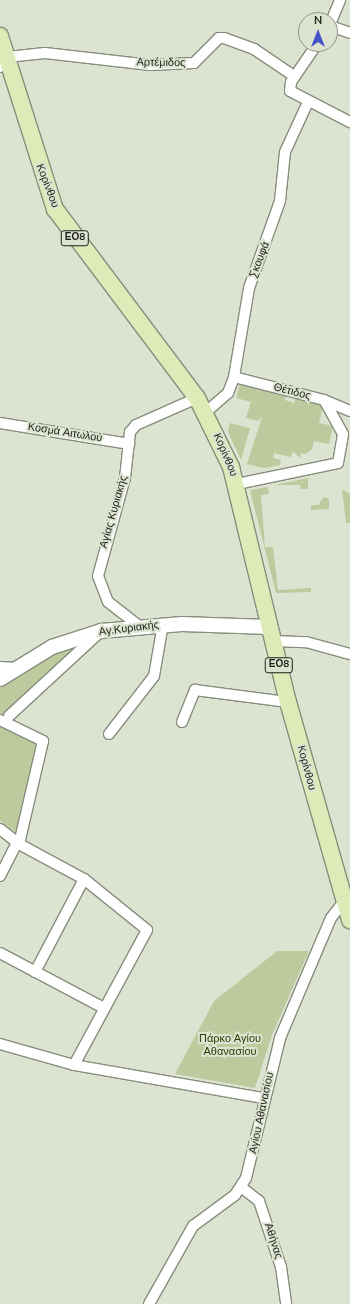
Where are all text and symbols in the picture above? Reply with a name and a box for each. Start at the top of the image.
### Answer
north arrow [298,12,338,52]
text: N [314,13,322,28]
street label: Αρτέμιδος [136,56,186,70]
street label: Κορίνθου [33,162,61,210]
road number: ΕΟ8 [60,230,90,246]
street label: Σκουφά [247,240,273,280]
street label: Θέτιδος [272,381,312,403]
street label: Κοσμά Αιτωλού [27,421,103,445]
street label: Κορίνθου [210,431,240,479]
street label: Αγίας Κυριακής [97,474,131,550]
street label: Αγ.Κυριακής [98,619,160,639]
road number: ΕΟ8 [264,657,294,673]
street label: Κορίνθου [294,744,318,792]
park label: Πάρκο Αγίου Αθανασίου [199,1033,261,1059]
street label: Αγίου Αθανασίου [247,1071,277,1155]
street label: Αθήνας [261,1221,285,1261]

